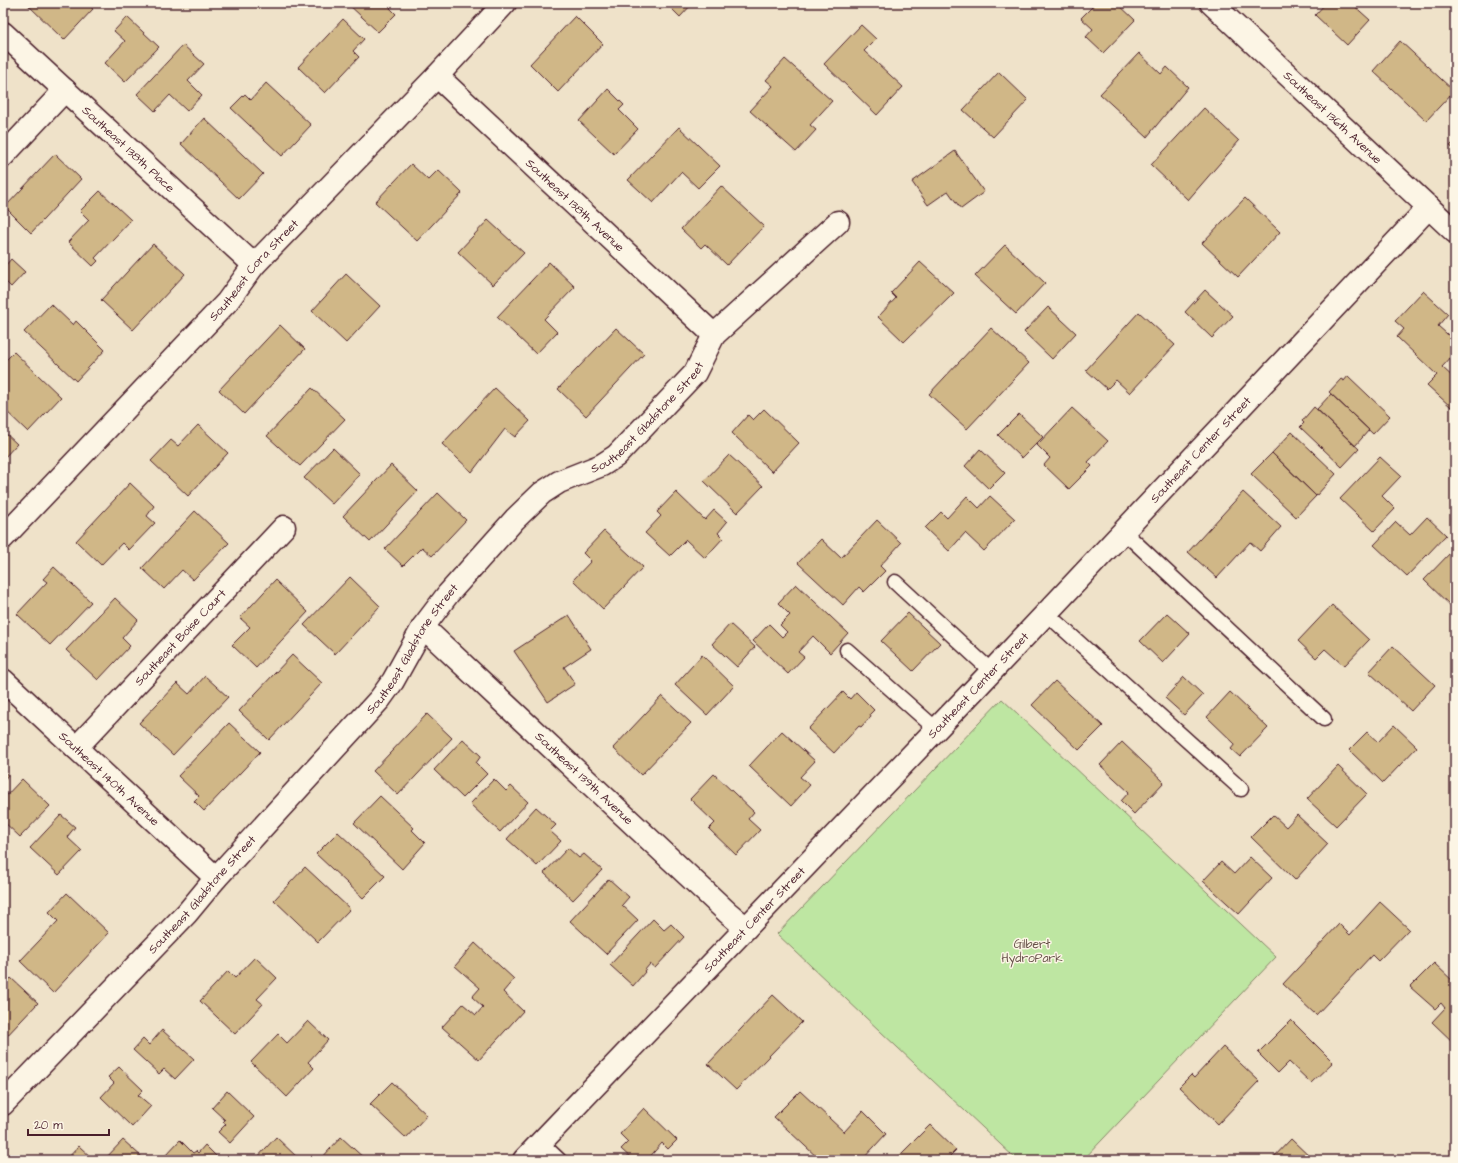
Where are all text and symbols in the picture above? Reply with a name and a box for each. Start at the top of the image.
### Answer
street label: Southeast 136th Avenue [1279,67,1386,169]
street label: Southeast 138th Place [78,102,179,197]
street label: Southeast 138th Avenue [522,155,628,256]
street label: Southeast Cora Street [205,216,303,325]
street label: Southeast Gladstone Street [588,359,708,478]
street label: Southeast Center Street [1146,393,1255,507]
street label: Southeast Gladstone Street [362,580,462,718]
street label: Southeast Boise Court [131,585,230,690]
street label: Southeast Center Street [924,629,1033,742]
street label: Southeast 140th Avenue [55,728,163,830]
street label: Southeast 139th Avenue [531,728,637,829]
street label: Southeast Gladstone Street [144,832,260,958]
street label: Southeast Center Street [700,863,809,976]
park label: Gilbert HydroPark [1001,936,1063,968]
scale bar [28,1111,109,1137]
text: 20 m [34,1117,63,1134]

